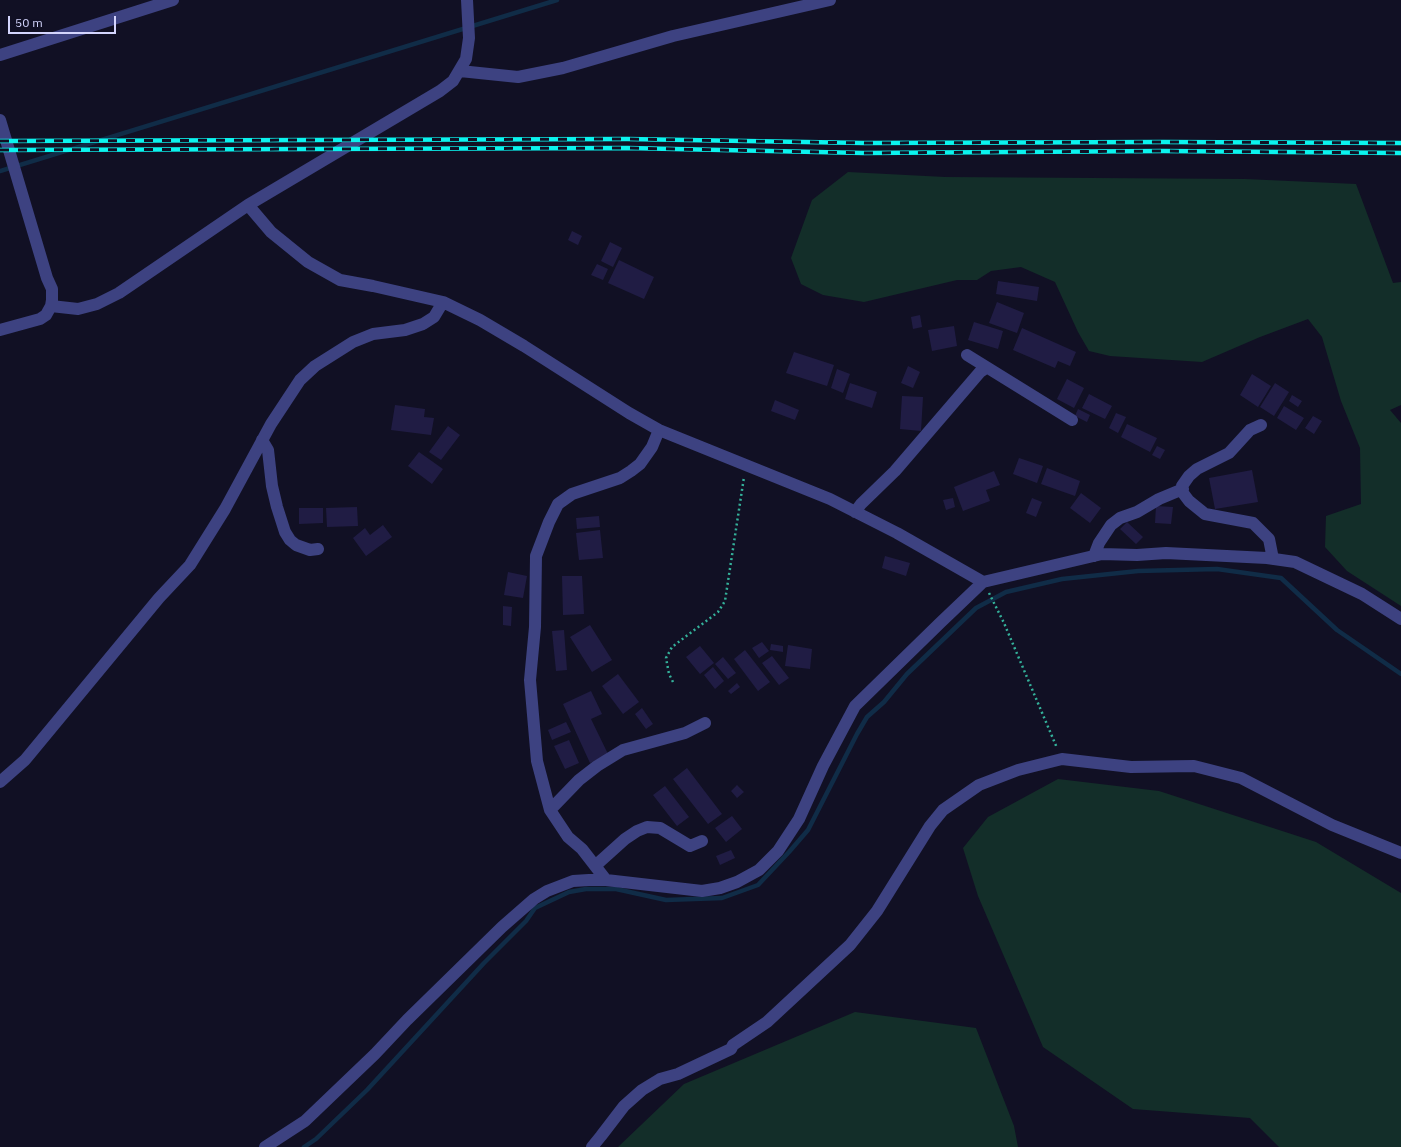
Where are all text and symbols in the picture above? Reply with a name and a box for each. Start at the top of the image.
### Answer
scale bar [10,8,118,34]
text: 50 m [15,15,43,30]

